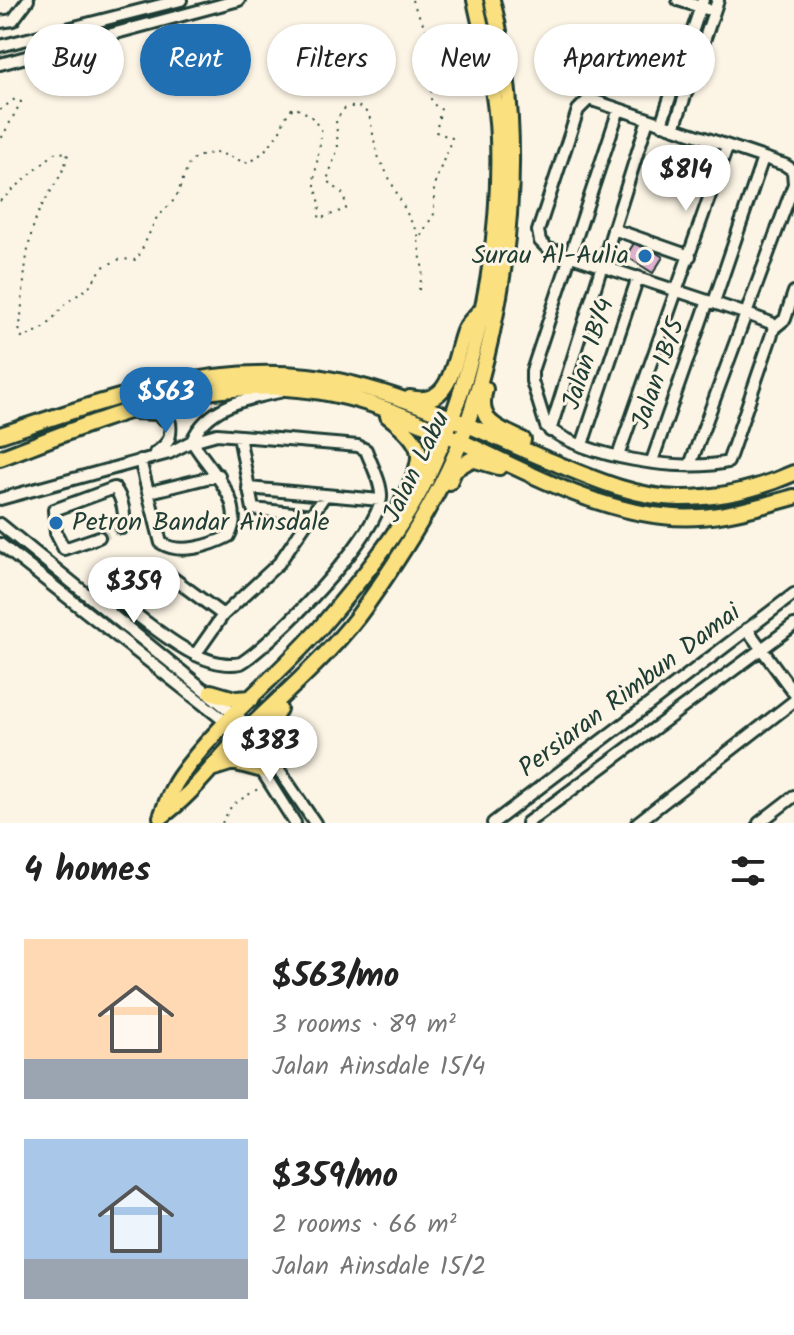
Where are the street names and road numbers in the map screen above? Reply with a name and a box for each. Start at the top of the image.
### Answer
street label: Jalan 1B/4 [551,293,627,415]
street label: Jalan 1B/5 [620,311,698,435]
street label: Jalan Labu [372,404,462,530]
street label: Persiaran Rimbun Damai [510,592,752,789]

